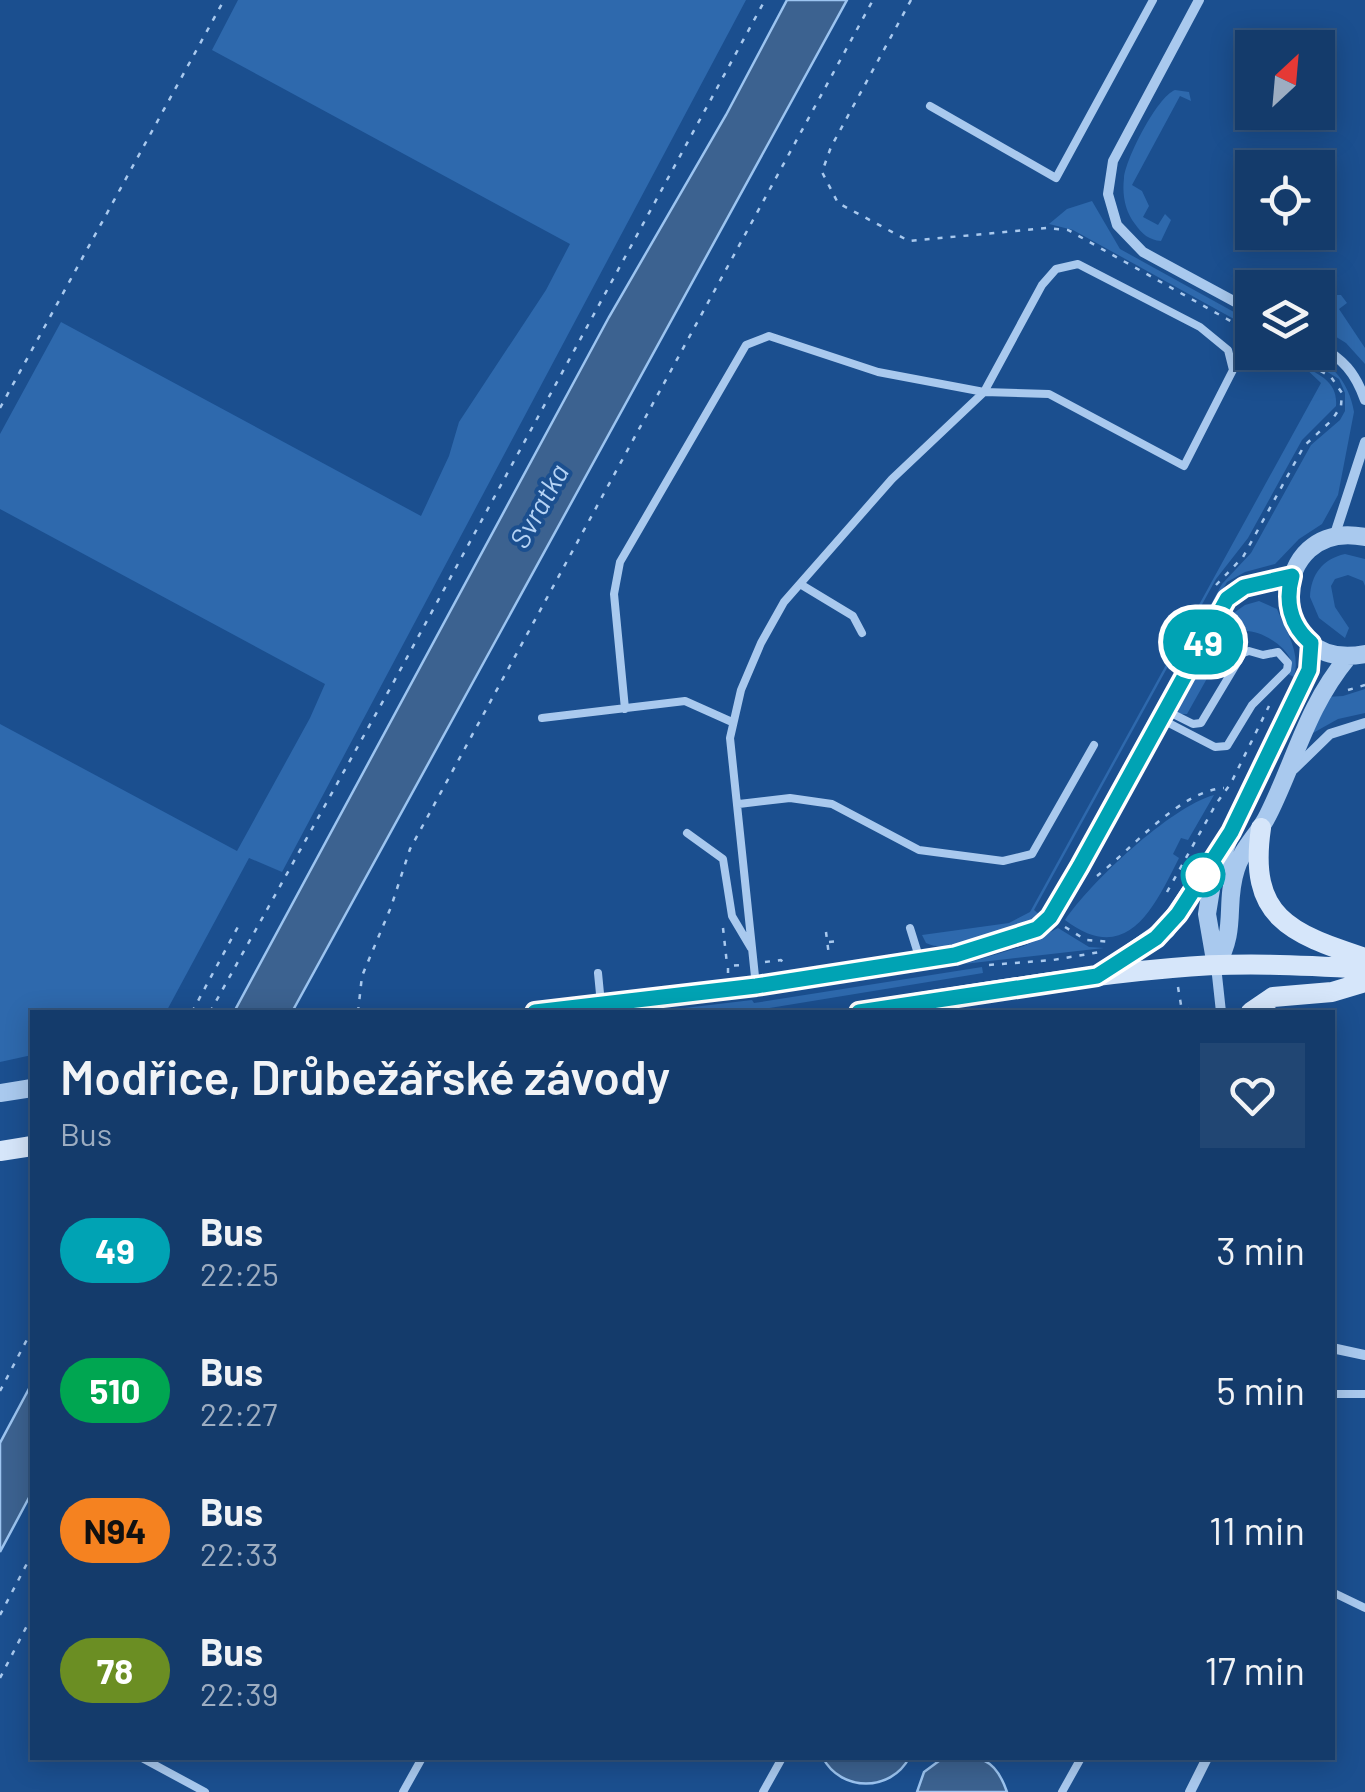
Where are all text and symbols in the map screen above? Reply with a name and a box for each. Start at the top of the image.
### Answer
north arrow [1235,30,1335,130]
map controls [1235,30,1335,370]
button: locate [1235,150,1335,250]
button: layers [1235,270,1335,370]
water label: Svratka [501,457,575,554]
line badge: 49 [1158,610,1248,674]
text: 49 [1183,621,1223,663]
unlabelled marker [1182,854,1224,896]
button: heart [1200,1043,1305,1148]
text: Modřice, Drůbežářské závody [60,1047,670,1105]
text: Bus [60,1114,112,1152]
text: Bus [200,1208,263,1254]
text: 3 min [1216,1227,1305,1273]
text: 49 [95,1229,135,1271]
text: 22:25 [200,1254,279,1292]
text: Bus [200,1348,263,1394]
text: 5 min [1216,1367,1305,1413]
text: 510 [90,1369,140,1411]
text: 22:27 [200,1394,277,1432]
text: Bus [200,1488,263,1534]
text: 11 min [1209,1507,1305,1553]
text: N94 [83,1509,147,1551]
text: 22:33 [200,1534,278,1572]
text: Bus [200,1628,263,1674]
text: 17 min [1205,1647,1305,1693]
text: 78 [97,1649,133,1691]
text: 22:39 [200,1674,278,1712]

